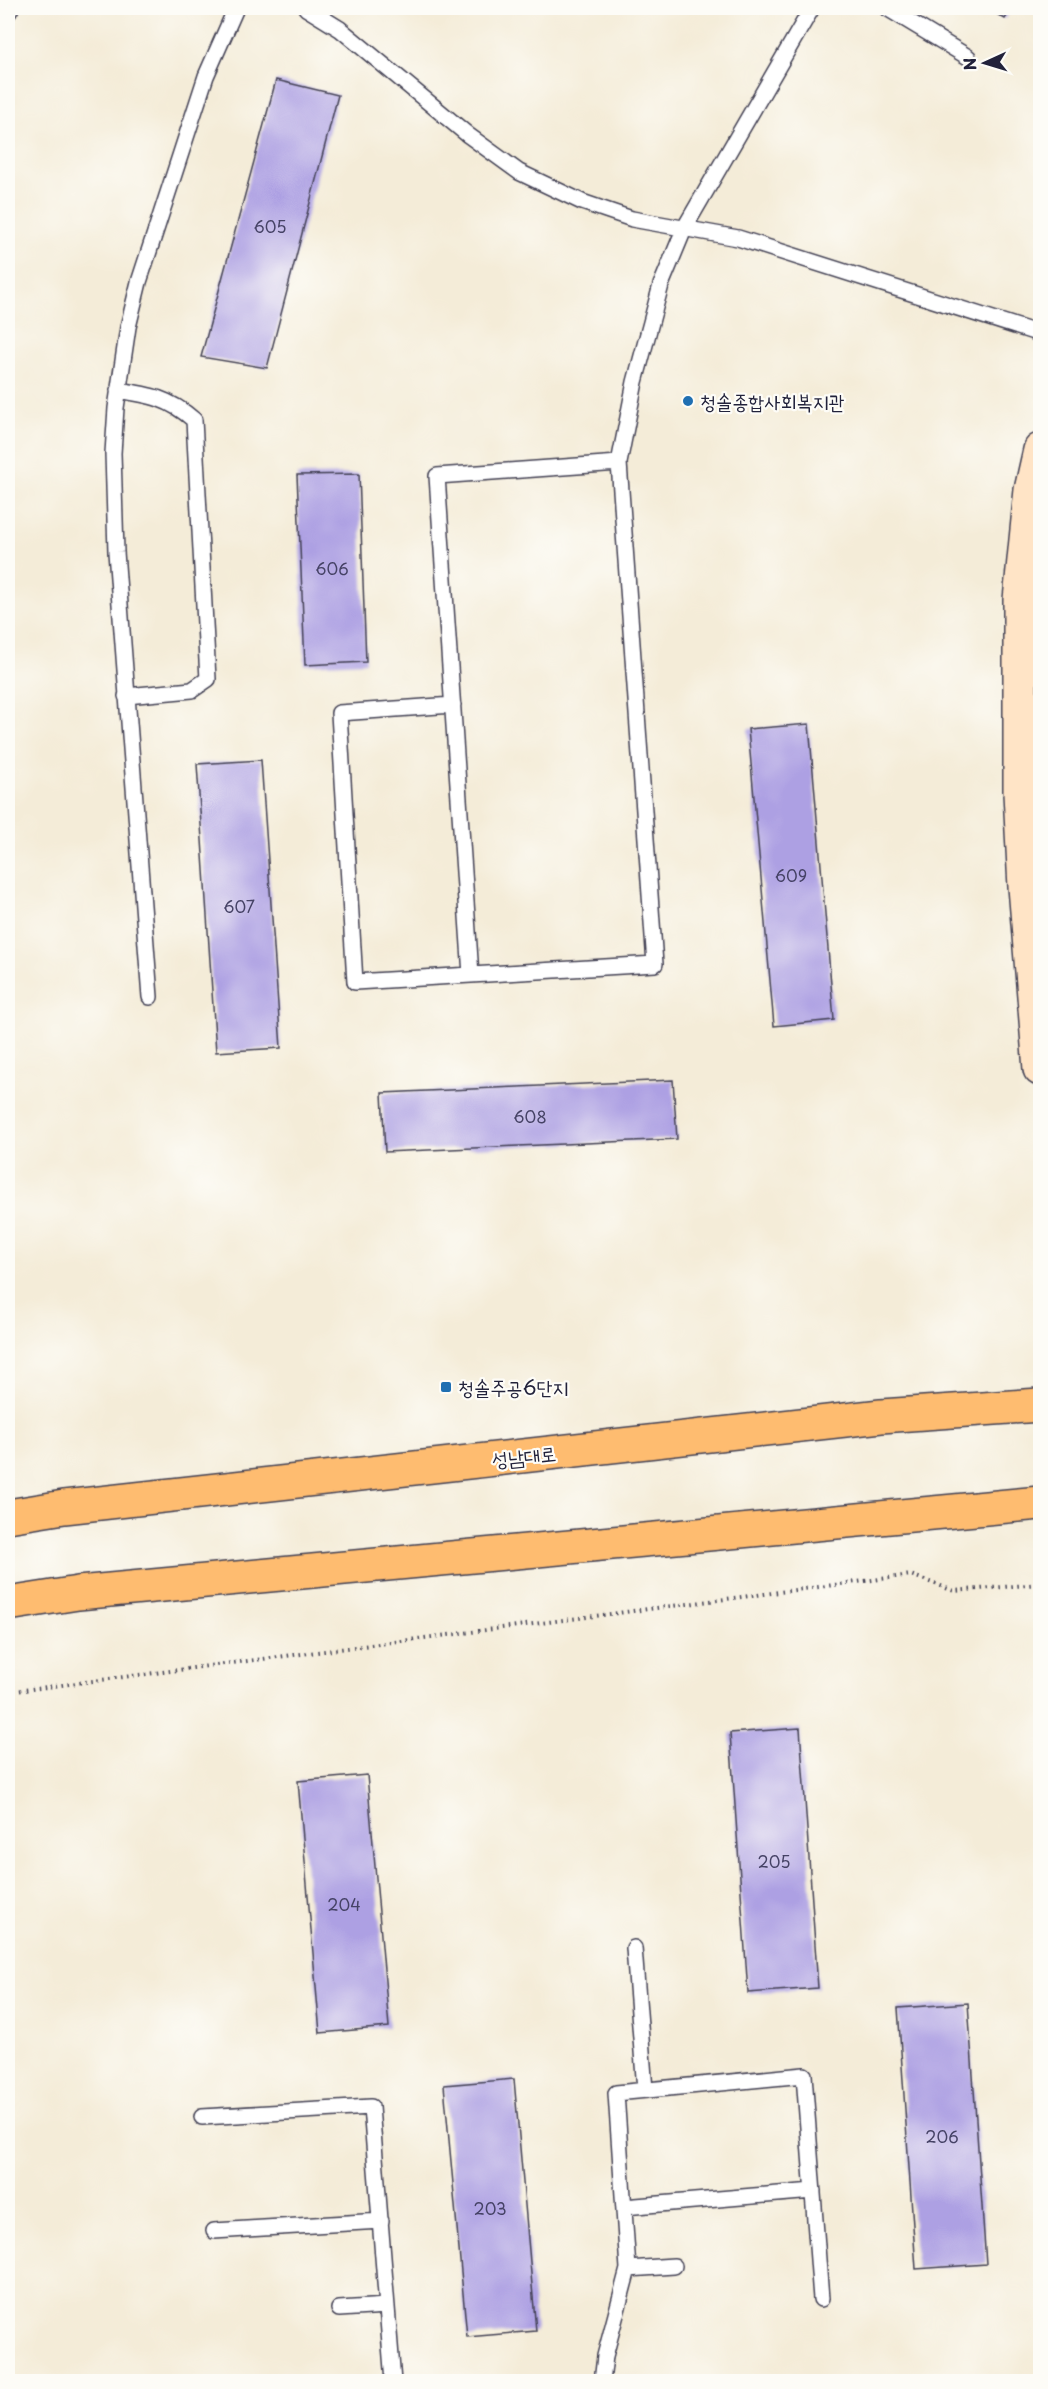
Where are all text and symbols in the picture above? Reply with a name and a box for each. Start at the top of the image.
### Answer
north arrow [955,33,1015,93]
text: N [957,57,981,71]
house number: 605 [253,214,287,238]
place label: 청솔종합사회복지관 [700,386,845,416]
marker: 청솔종합사회복지관 [681,394,695,408]
house number: 606 [315,556,349,580]
house number: 609 [775,863,807,887]
house number: 607 [223,894,255,918]
house number: 608 [513,1104,547,1128]
place label: 청솔주공6단지 [458,1372,569,1402]
marker: 청솔주공6단지 [439,1380,453,1394]
street label: 성남대로 [490,1438,558,1474]
house number: 205 [757,1849,791,1873]
house number: 204 [327,1892,361,1916]
house number: 206 [925,2124,959,2148]
house number: 203 [473,2196,507,2220]

